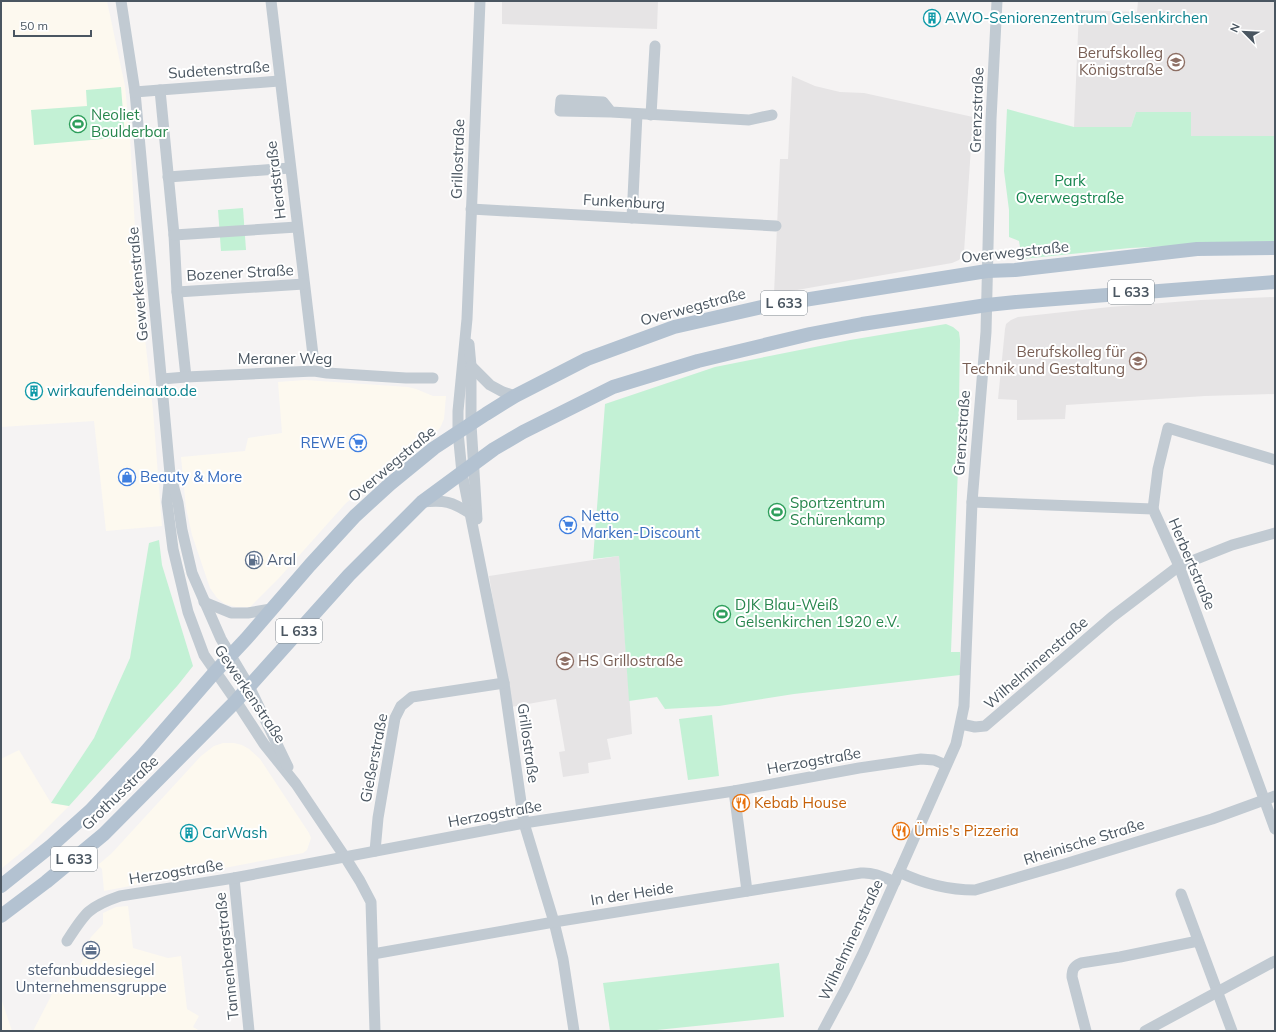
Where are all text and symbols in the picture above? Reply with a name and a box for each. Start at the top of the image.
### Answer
building icon: AWO-Seniorenzentrum Gelsenkirchen [922,8,942,28]
place label: AWO-Seniorenzentrum Gelsenkirchen [945,8,1208,27]
scale bar [14,12,91,38]
north arrow [1224,12,1264,52]
text: 50 m [20,18,48,33]
text: N [1227,21,1243,35]
place label: Berufskolleg Königstraße [1078,43,1163,79]
school or university icon: Berufskolleg Königstraße [1166,52,1186,72]
street label: Sudetenstraße [167,56,270,83]
street label: Grenzstraße [966,67,987,153]
place label: Neoliet Boulderbar [91,105,169,141]
sports icon: Neoliet Boulderbar [68,114,88,134]
street label: Grillostraße [447,119,468,199]
street label: Herdstraße [261,140,290,220]
park label: Park Overwegstraße [1016,171,1124,207]
street label: Funkenburg [582,190,666,213]
street label: Gewerkenstraße [123,226,152,342]
street label: Overwegstraße [960,236,1070,267]
street label: Bozener Straße [186,260,294,285]
road number: L 633 [1108,280,1154,304]
street label: Overwegstraße [638,283,748,330]
road number: L 633 [761,291,807,315]
place label: Berufskolleg für Technik und Gestaltung [962,342,1126,378]
street label: Meraner Weg [238,349,332,368]
school or university icon: Berufskolleg für Technik und Gestaltung [1128,351,1148,371]
building icon: wirkaufendeinauto.de [24,381,44,401]
place label: wirkaufendeinauto.de [47,381,197,400]
street label: Grenzstraße [949,390,974,476]
street label: Overwegstraße [344,422,439,506]
place label: REWE [300,433,345,452]
supermarket icon: REWE [348,433,368,453]
shop icon: Beauty & More [117,467,137,487]
place label: Beauty & More [140,467,242,486]
place label: Sportzentrum Schürenkamp [790,493,885,529]
sports icon: Sportzentrum Schürenkamp [767,502,787,522]
place label: Netto Marken-Discount [581,506,700,542]
supermarket icon: Netto Marken-Discount [558,515,578,535]
street label: Herbertstraße [1165,515,1220,613]
fuel station icon: Aral [244,550,264,570]
place label: Aral [267,550,296,569]
place label: DJK Blau-Weiß Gelsenkirchen 1920 e.V. [735,595,900,631]
sports icon: DJK Blau-Weiß Gelsenkirchen 1920 e.V. [712,604,732,624]
street label: Wilhelminenstraße [980,612,1092,713]
road number: L 633 [276,619,322,643]
street label: Gewerkenstraße [210,641,290,747]
school or university icon: HS Grillostraße [555,651,575,671]
place label: HS Grillostraße [578,651,683,670]
street label: Grillostraße [513,702,543,784]
street label: Gießerstraße [356,712,391,804]
street label: Herzogstraße [765,743,862,778]
street label: Grothusstraße [77,751,162,834]
restaurant icon: Kebab House [731,793,751,813]
place label: Kebab House [754,793,847,812]
street label: Herzogstraße [446,796,543,831]
street label: Rheinische Straße [1021,814,1147,869]
restaurant icon: Ümis's Pizzeria [891,821,911,841]
place label: Ümis's Pizzeria [914,821,1019,840]
building icon: CarWash [179,823,199,843]
place label: CarWash [202,823,268,842]
road number: L 633 [51,847,97,871]
street label: Herzogstraße [128,855,224,888]
street label: Wilhelminenstraße [814,876,887,1003]
street label: In der Heide [589,878,675,909]
street label: Tannenbergstraße [210,892,243,1021]
office icon: stefanbuddesiegel Unternehmensgruppe [81,940,101,960]
place label: stefanbuddesiegel Unternehmensgruppe [15,960,167,996]

